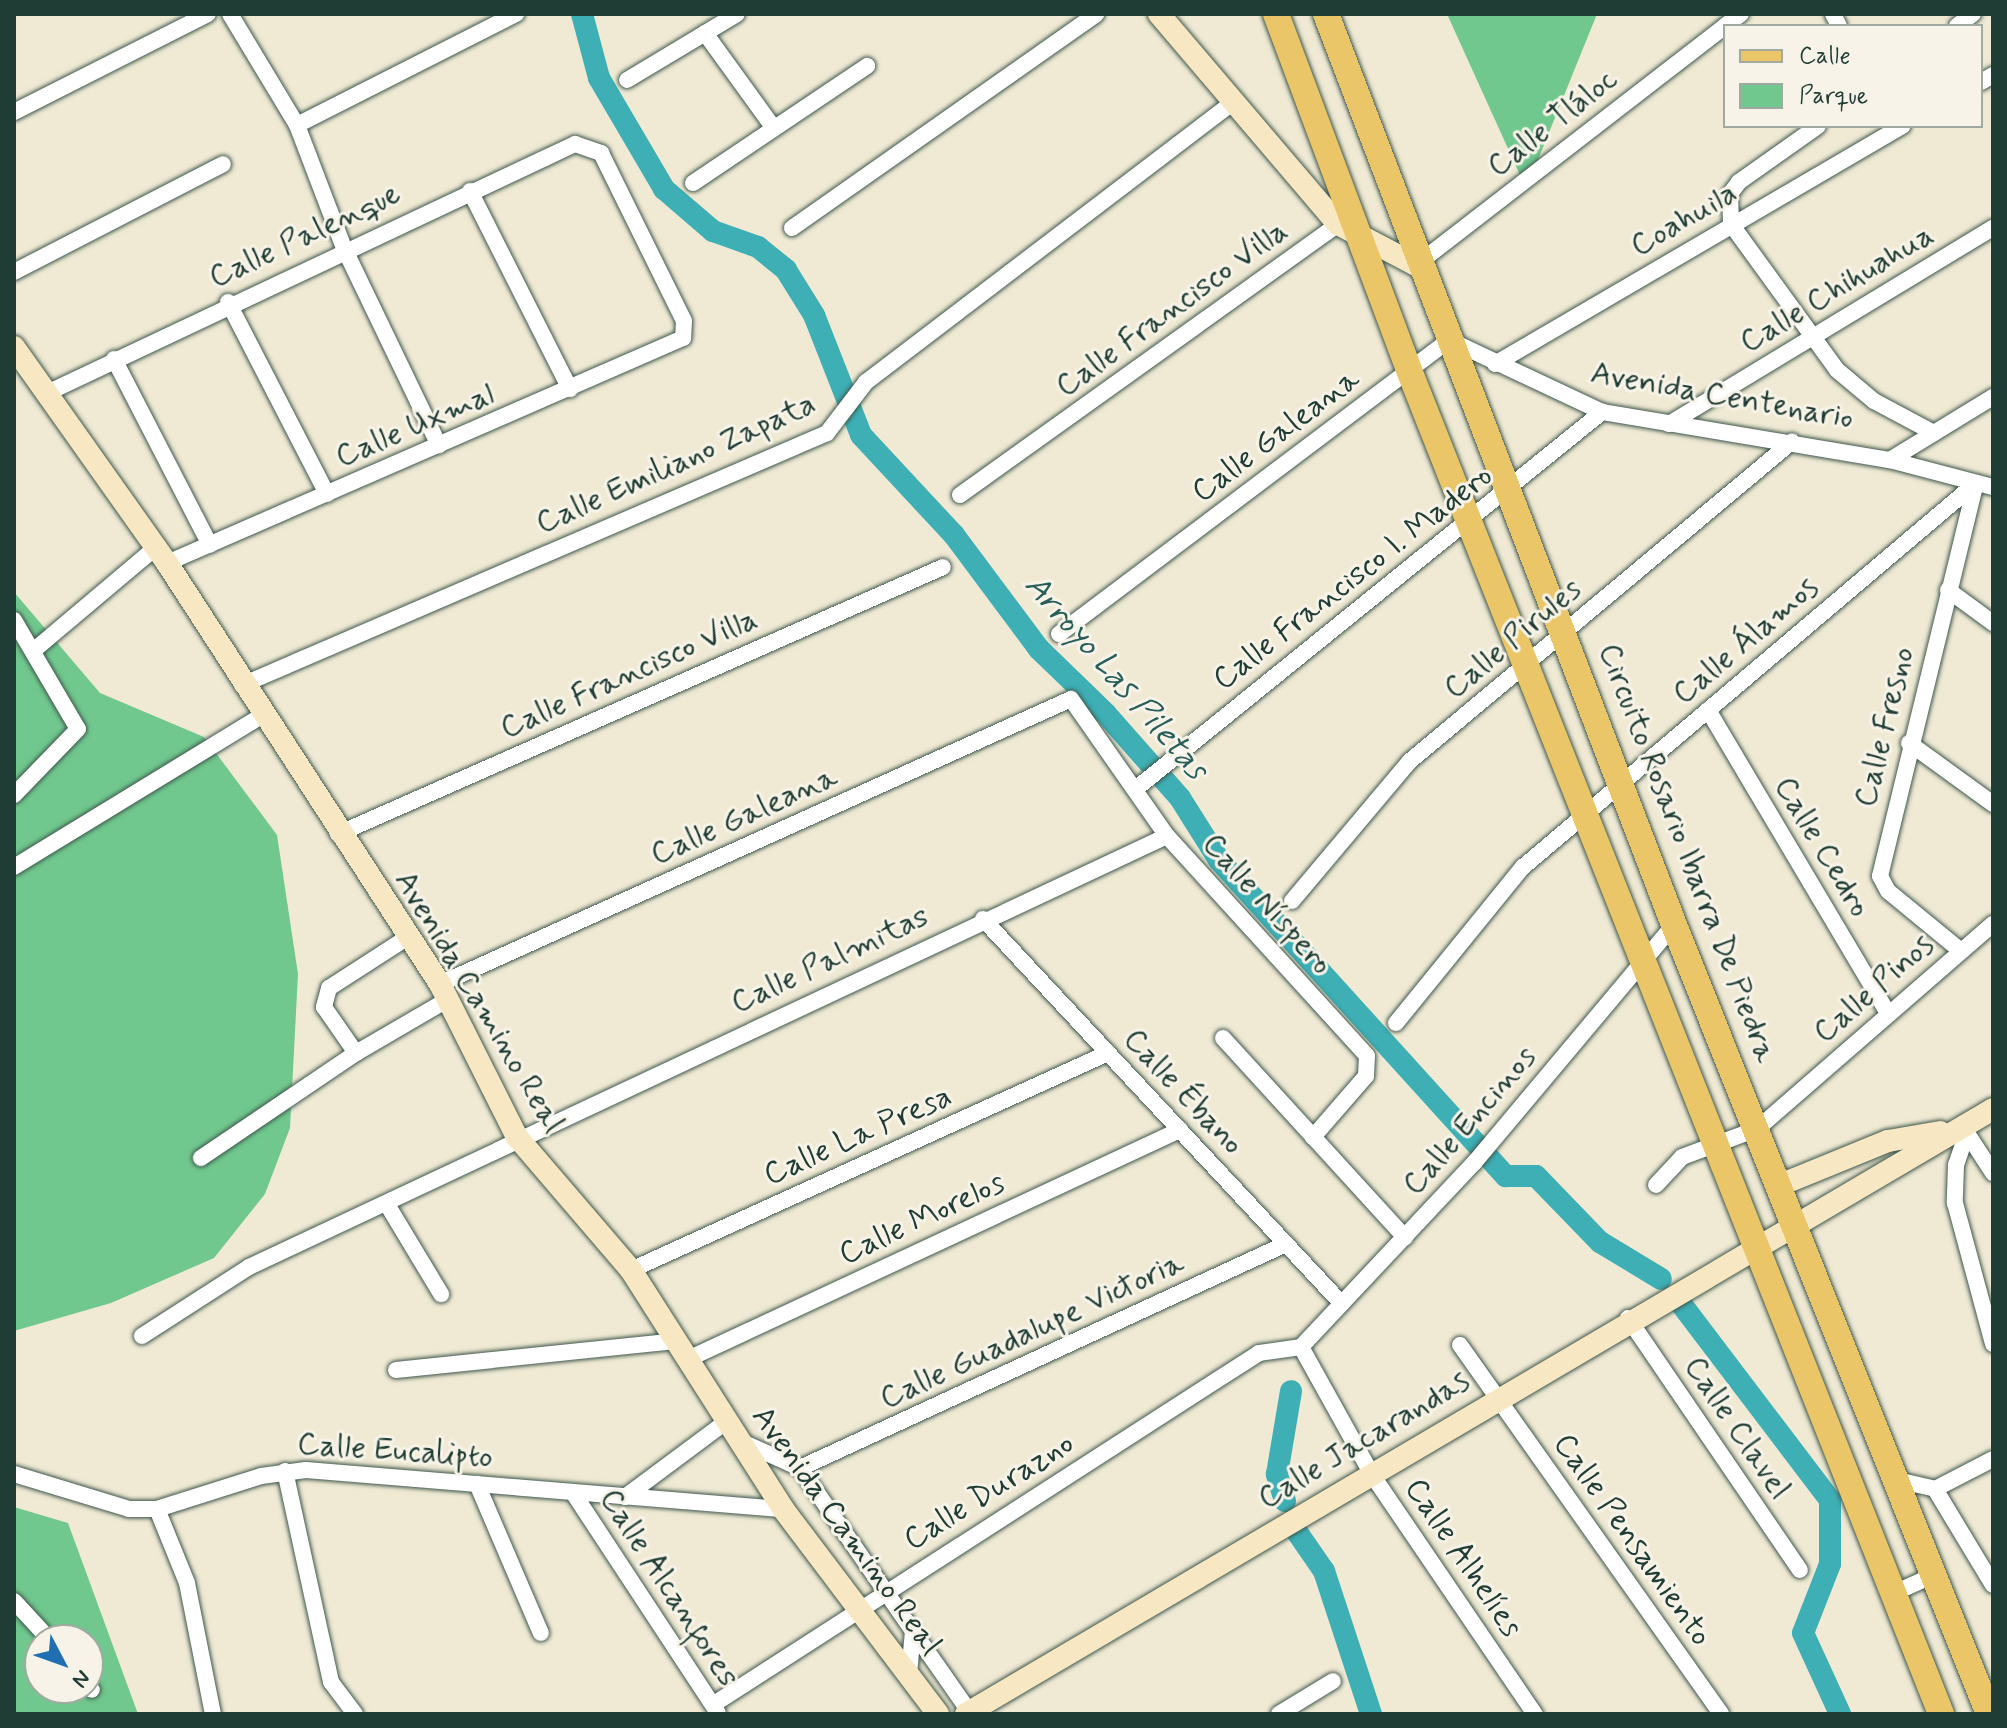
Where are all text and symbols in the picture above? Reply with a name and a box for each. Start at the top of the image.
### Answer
legend [1723,24,1983,128]
text: Calle [1799,41,1851,72]
street label: Calle Tláloc [1480,60,1626,186]
text: Parque [1799,81,1868,112]
street label: Calle Palenque [202,174,408,298]
street label: Coahuila [1624,174,1744,266]
street label: Calle Francisco Villa [1050,213,1294,405]
street label: Calle Chihuahua [1736,218,1938,360]
street label: Avenida Centenario [1585,354,1859,438]
street label: Calle Galeana [1186,361,1366,511]
street label: Calle Uxmal [330,375,500,477]
street label: Calle Emiliano Zapata [530,385,822,543]
street label: Calle Francisco I. Madero [1204,455,1502,701]
water label: Arroyo Las Piletas [1013,562,1219,792]
street label: Calle Álamos [1665,569,1827,713]
street label: Calle Pirules [1439,572,1587,706]
street label: Calle Francisco Villa [496,601,762,747]
street label: Circuito Rosario Ibarra De Piedra [1587,632,1787,1074]
street label: Calle Fresno [1847,643,1923,811]
street label: Calle Galeana [646,758,842,874]
street label: Calle Cedro [1765,770,1879,924]
street label: Calle Níspero [1194,825,1340,983]
street label: Avenida Camino Real [386,865,572,1139]
street label: Calle Palmitas [725,897,935,1023]
street label: Calle Pinos [1807,927,1941,1051]
street label: Calle Ébano [1115,1021,1251,1163]
street label: Calle Encinos [1395,1039,1545,1203]
street label: Calle La Presa [760,1078,956,1194]
street label: Calle Morelos [832,1164,1012,1274]
street label: Calle Guadalupe Victoria [876,1245,1188,1417]
street label: Calle Clavel [1676,1351,1798,1505]
street label: Calle Jacarandas [1252,1362,1476,1518]
street label: Avenida Camino Real [743,1400,949,1662]
street label: Calle Eucalipto [296,1425,494,1477]
street label: Calle Durazno [899,1426,1079,1558]
street label: Calle Pensamiento [1545,1427,1719,1653]
street label: Calle Alhelíes [1396,1472,1530,1644]
street label: Calle Alcanfores [591,1482,747,1694]
north arrow [24,1624,104,1704]
text: N [65,1664,96,1693]

